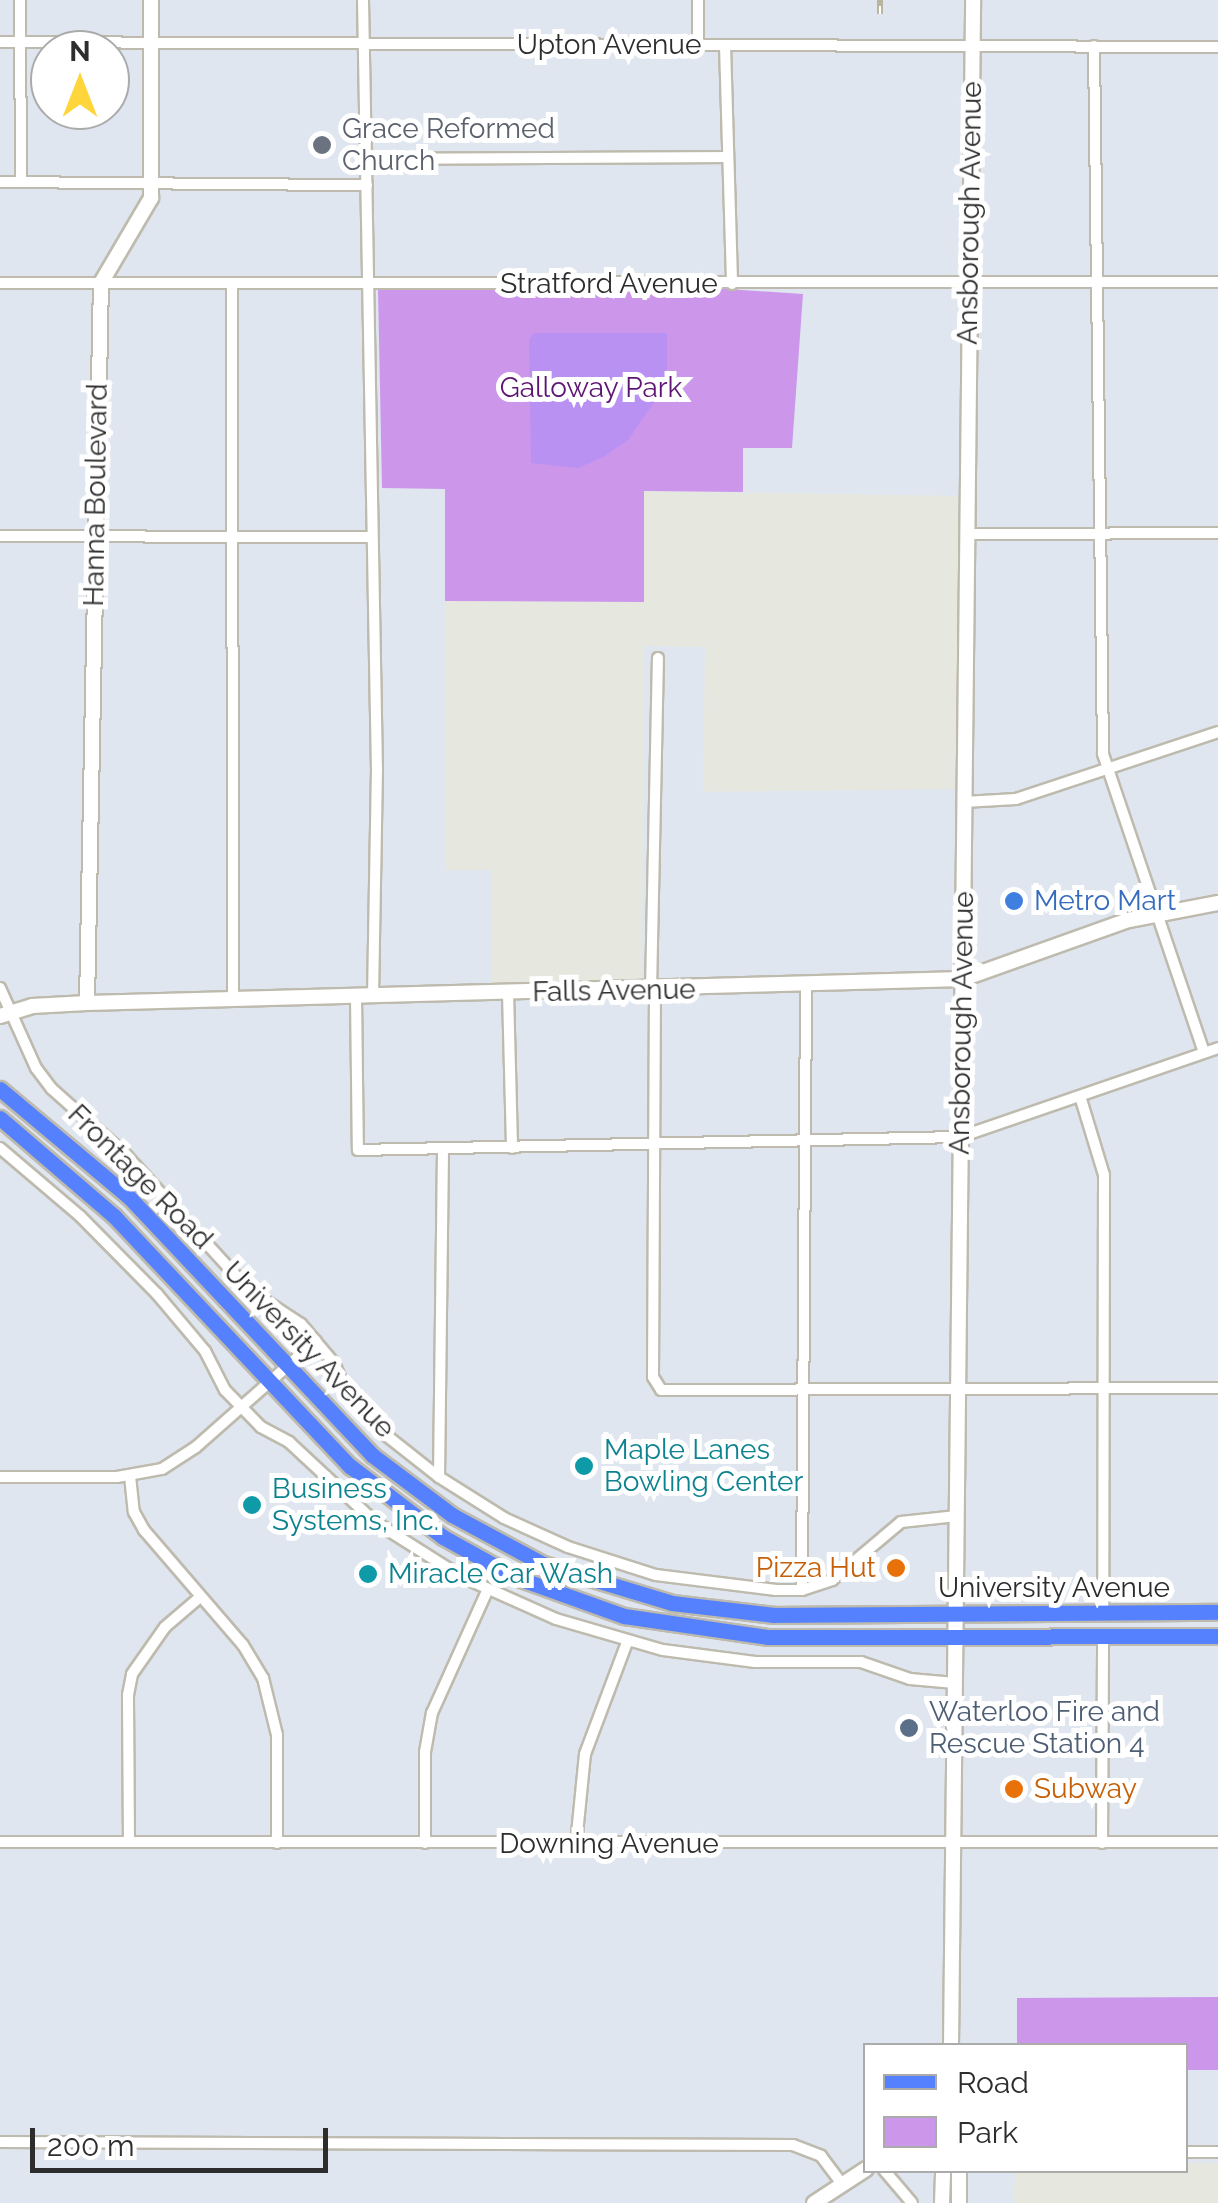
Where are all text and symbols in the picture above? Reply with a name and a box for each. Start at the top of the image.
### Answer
street label: Upton Avenue [516,28,702,62]
north arrow [30,30,130,130]
text: N [69,35,91,68]
street label: Ansborough Avenue [951,81,989,345]
place label: Grace Reformed Church [342,112,555,178]
marker: Grace Reformed Church [311,134,333,156]
street label: Stratford Avenue [500,267,718,301]
park label: Galloway Park [499,371,683,405]
street label: Hanna Boulevard [77,383,115,607]
place label: Metro Mart [1034,884,1176,918]
marker: Metro Mart [1003,890,1025,912]
street label: Ansborough Avenue [943,891,981,1155]
street label: Falls Avenue [532,973,696,1009]
street label: Frontage Road [61,1098,219,1256]
street label: University Avenue [216,1254,402,1446]
place label: Maple Lanes Bowling Center [604,1433,803,1499]
marker: Maple Lanes Bowling Center [573,1455,595,1477]
place label: Business Systems, Inc. [272,1472,439,1538]
marker: Business Systems, Inc. [241,1494,263,1516]
place label: Pizza Hut [756,1551,876,1585]
place label: Miracle Car Wash [388,1557,615,1591]
marker: Pizza Hut [885,1557,907,1579]
marker: Miracle Car Wash [357,1563,379,1585]
street label: University Avenue [937,1571,1171,1605]
place label: Waterloo Fire and Rescue Station 4 [929,1695,1160,1761]
marker: Waterloo Fire and Rescue Station 4 [898,1717,920,1739]
place label: Subway [1034,1772,1137,1806]
marker: Subway [1003,1778,1025,1800]
street label: Downing Avenue [499,1827,719,1861]
legend [863,2043,1188,2173]
text: Road [957,2065,1029,2100]
scale bar [35,2108,332,2170]
text: Park [957,2115,1018,2150]
text: 200 m [47,2128,135,2163]

